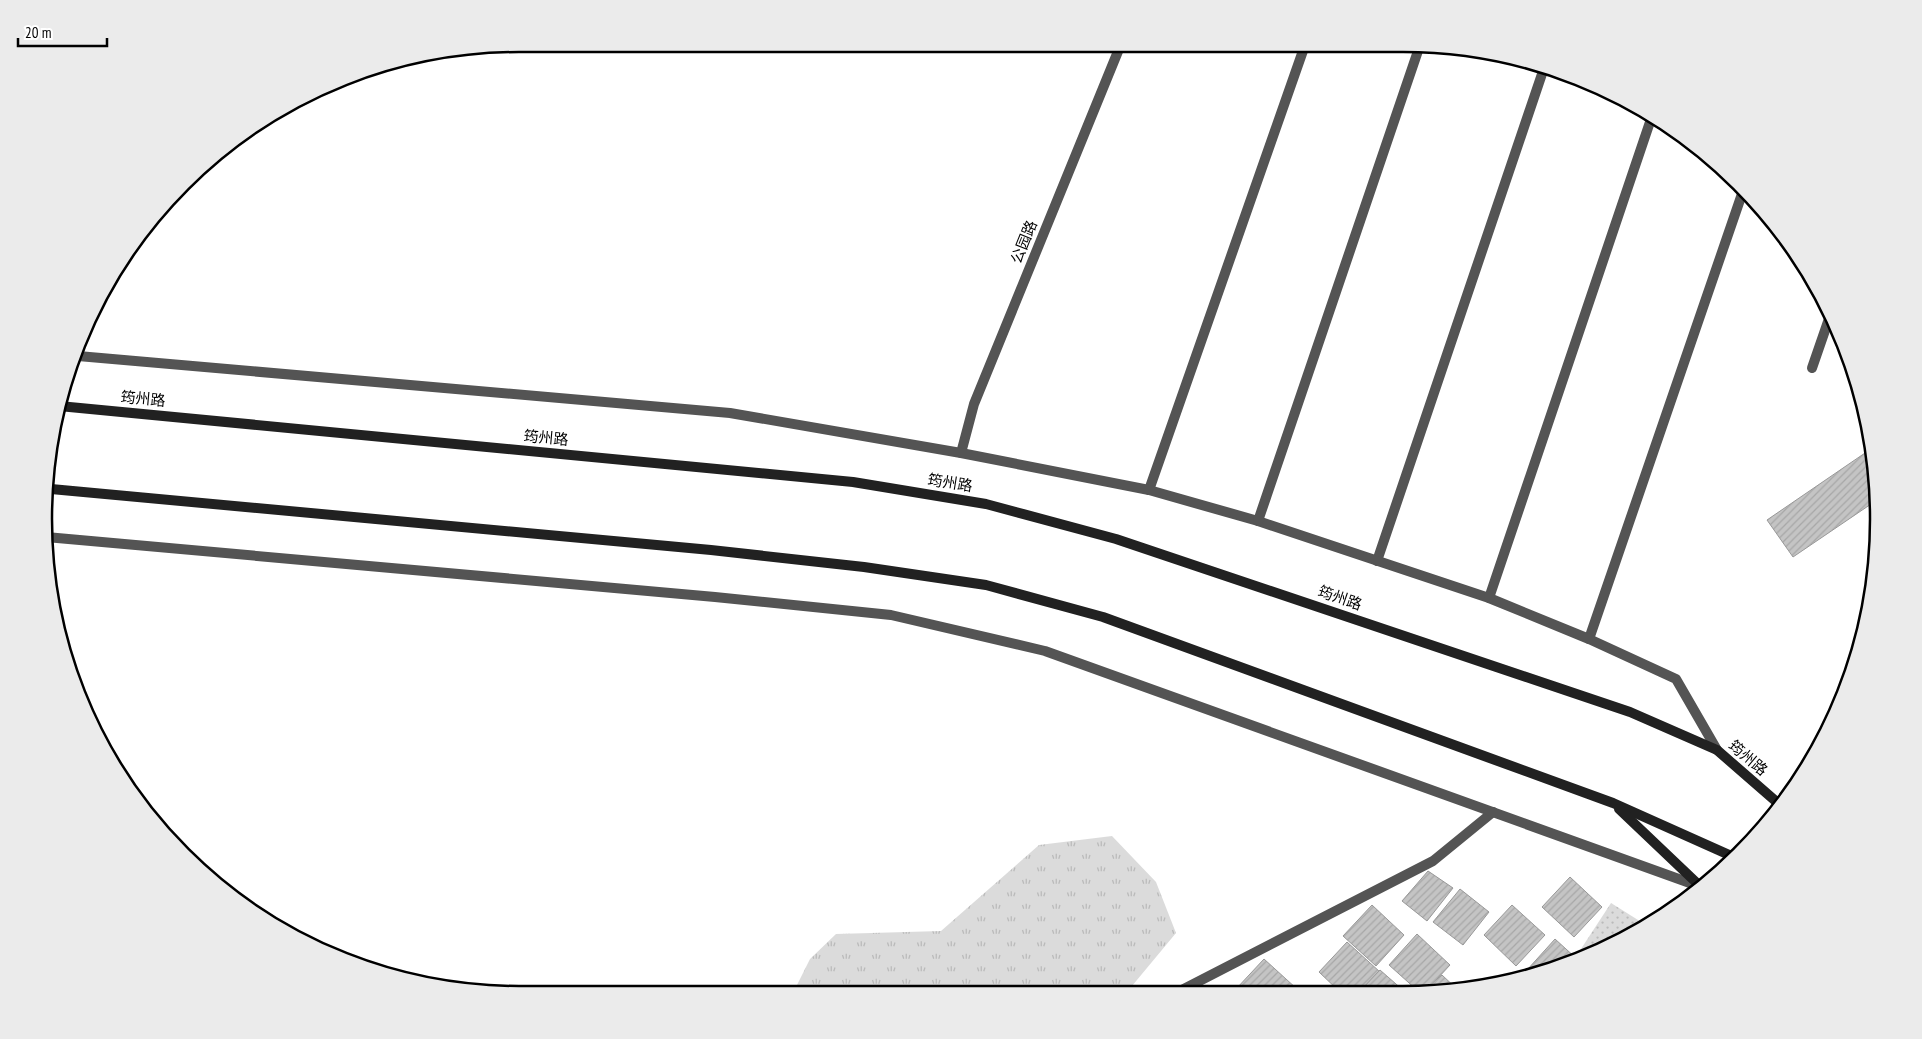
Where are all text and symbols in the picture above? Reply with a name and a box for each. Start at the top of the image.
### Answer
scale bar [18,15,106,47]
text: 20 m [25,23,51,42]
street label: 公园路 [1006,217,1041,266]
street label: 筠州路 [120,387,166,410]
street label: 筠州路 [523,426,569,449]
street label: 筠州路 [926,470,974,495]
street label: 筠州路 [1316,581,1365,614]
street label: 筠州路 [1725,736,1772,779]

